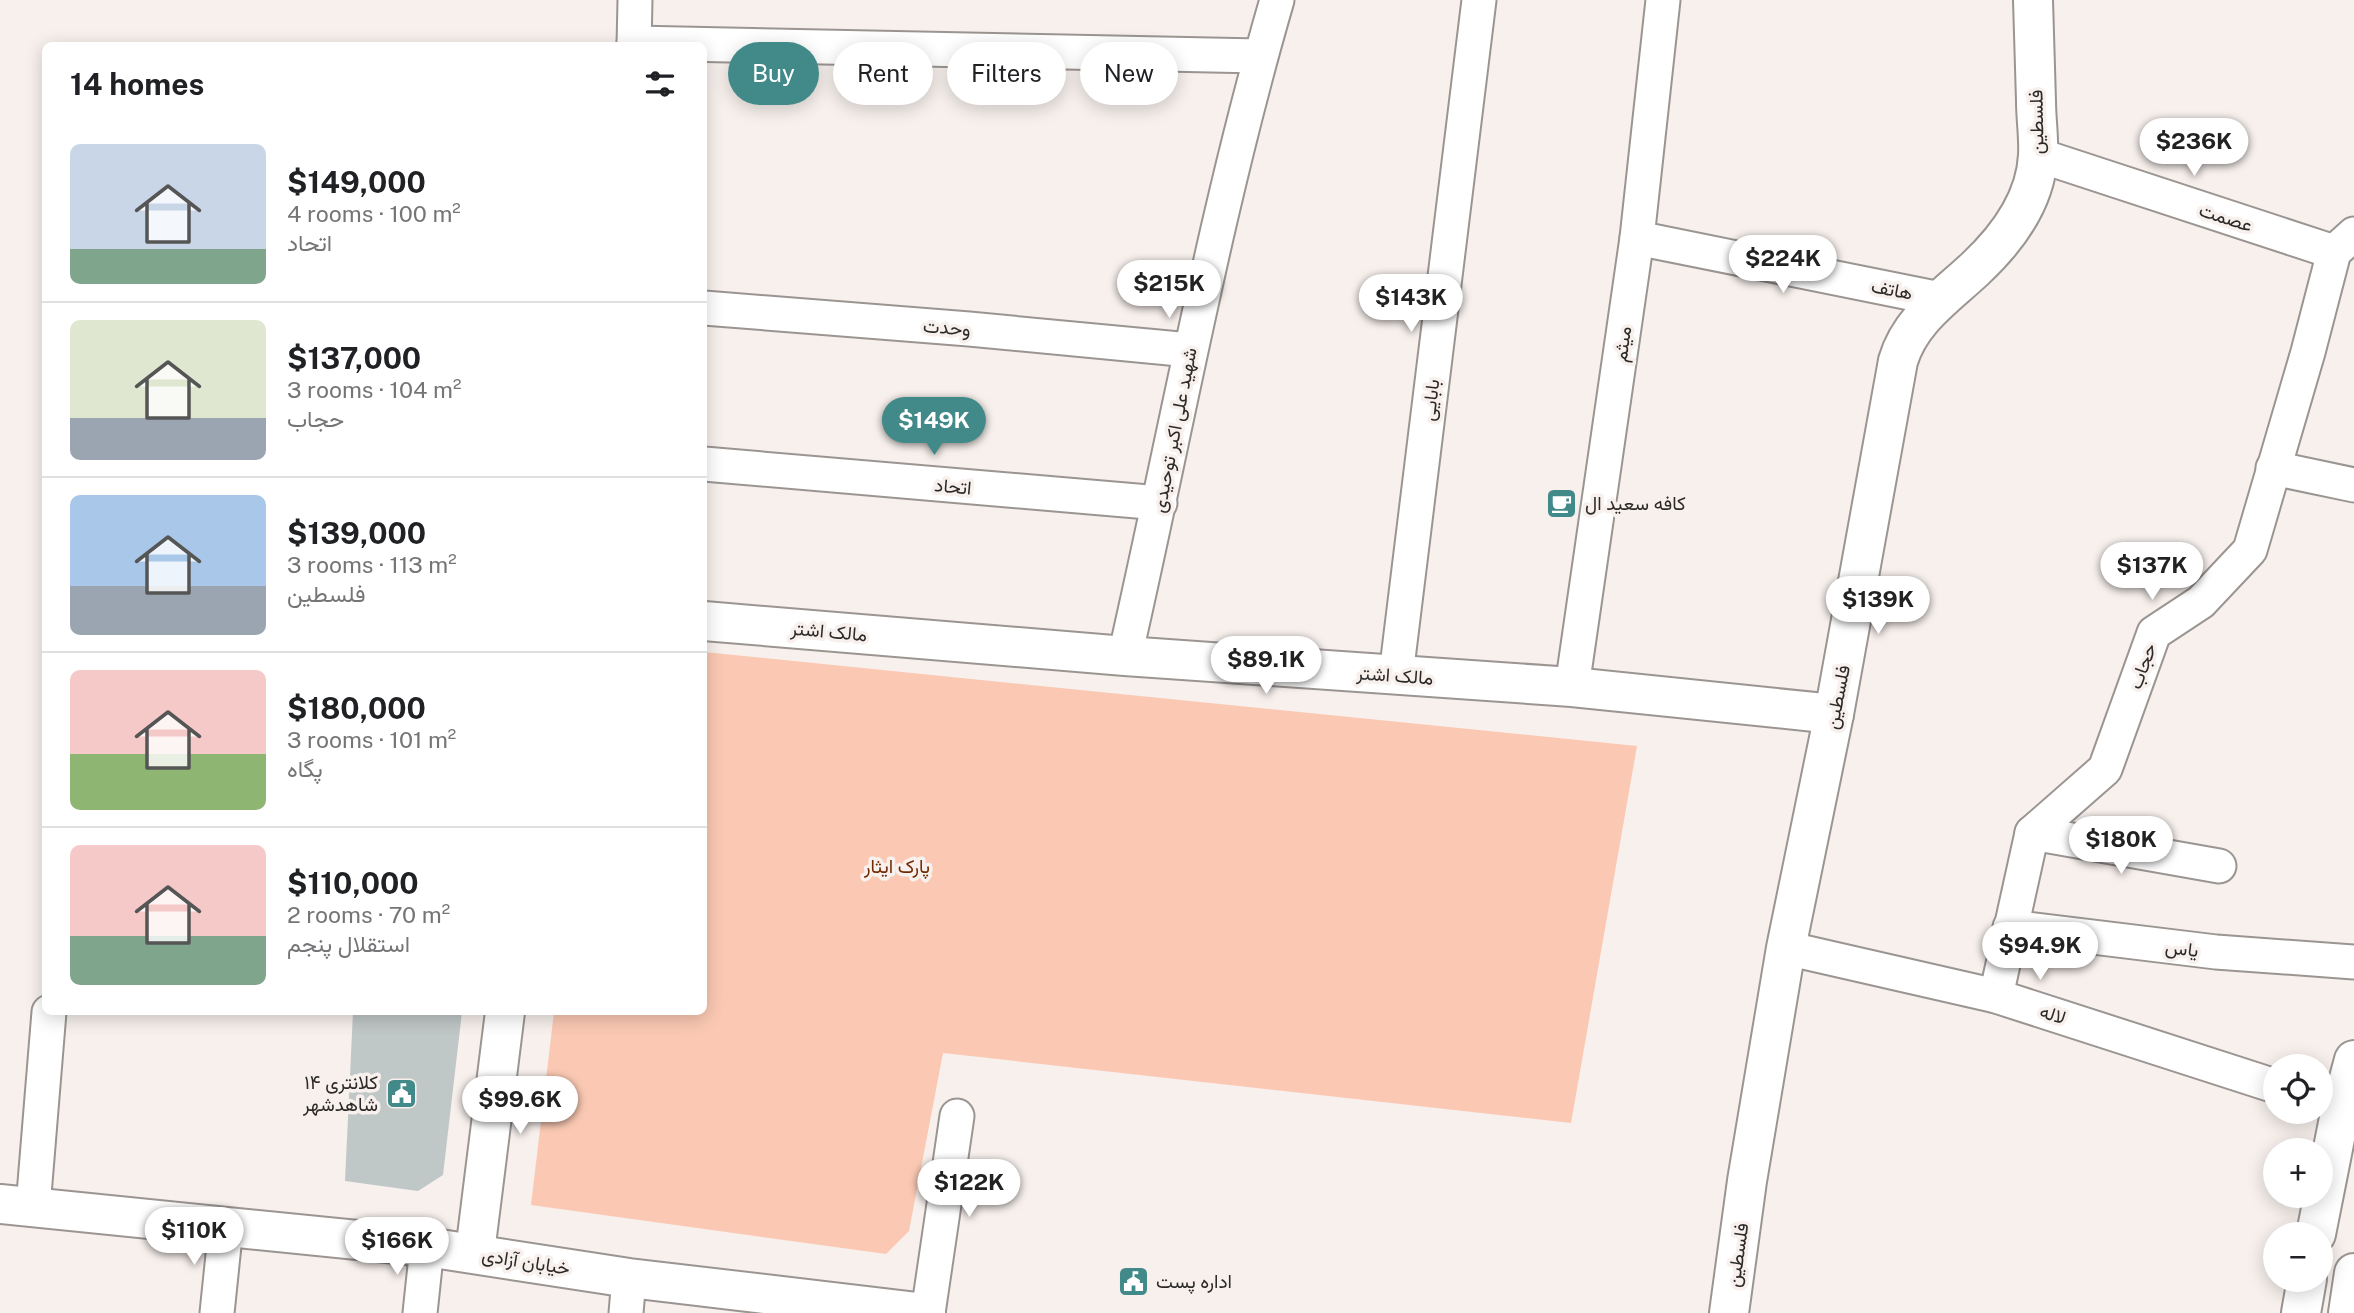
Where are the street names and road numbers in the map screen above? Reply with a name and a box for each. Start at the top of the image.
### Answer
street label: فلسطین [2024,89,2049,155]
street label: عصمت [2197,198,2255,236]
street label: هاتف [1869,274,1915,304]
street label: وحدت [922,314,972,341]
street label: میثم [1609,325,1637,364]
street label: شهید علی اکبر توحیدی [1147,346,1202,515]
street label: بابایی [1417,378,1444,422]
street label: اتحاد [933,473,973,499]
street label: مالک اشتر [789,617,868,646]
street label: حجاب [2124,640,2161,692]
street label: مالک اشتر [1355,661,1434,690]
street label: فلسطین [1820,663,1855,731]
street label: یاس [2164,935,2200,962]
street label: لاله [2037,1000,2069,1028]
street label: فلسطین [1722,1221,1753,1289]
street label: خیابان آزادی [480,1243,572,1280]

